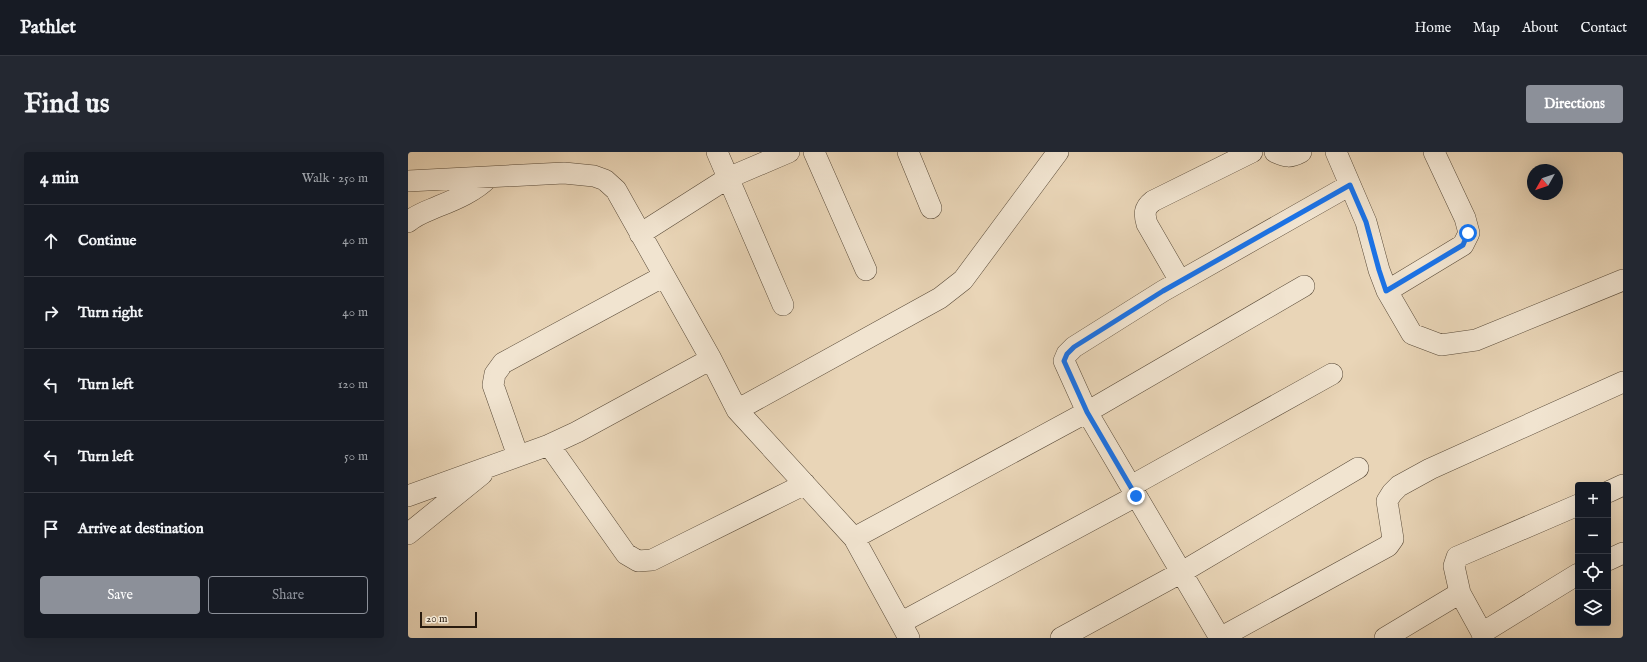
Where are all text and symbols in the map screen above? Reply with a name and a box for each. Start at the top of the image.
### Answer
text: Pathlet [20,16,76,40]
text: Home [1415,19,1451,37]
text: Map [1473,19,1500,37]
text: About [1522,19,1558,37]
text: Contact [1580,19,1627,37]
button: Directions [1526,85,1623,123]
text: Find us [24,87,110,122]
north arrow [1527,164,1563,200]
text: 4 min [40,168,79,189]
text: Walk · 250 m [302,170,368,187]
route start [1459,224,1477,242]
icon: ahead [40,230,62,252]
text: Continue [78,231,136,250]
text: 40 m [342,232,368,249]
icon: right [40,302,62,324]
text: Turn right [78,303,143,322]
text: 40 m [342,304,368,321]
icon: left [40,374,62,396]
text: Turn left [78,375,134,394]
text: 120 m [338,376,368,393]
icon: left [40,446,62,468]
text: Turn left [78,447,134,466]
text: 50 m [344,448,368,465]
map controls [1575,482,1611,626]
button: + [1575,482,1611,518]
route end [1127,487,1145,505]
icon: arrive [40,518,62,540]
button: − [1575,518,1611,554]
text: Arrive at destination [78,519,204,538]
button: locate [1575,554,1611,590]
button: Save [40,576,200,614]
button: Share [208,576,368,614]
button: layers [1575,590,1611,626]
scale bar [420,610,477,629]
text: 20 m [426,612,447,626]

